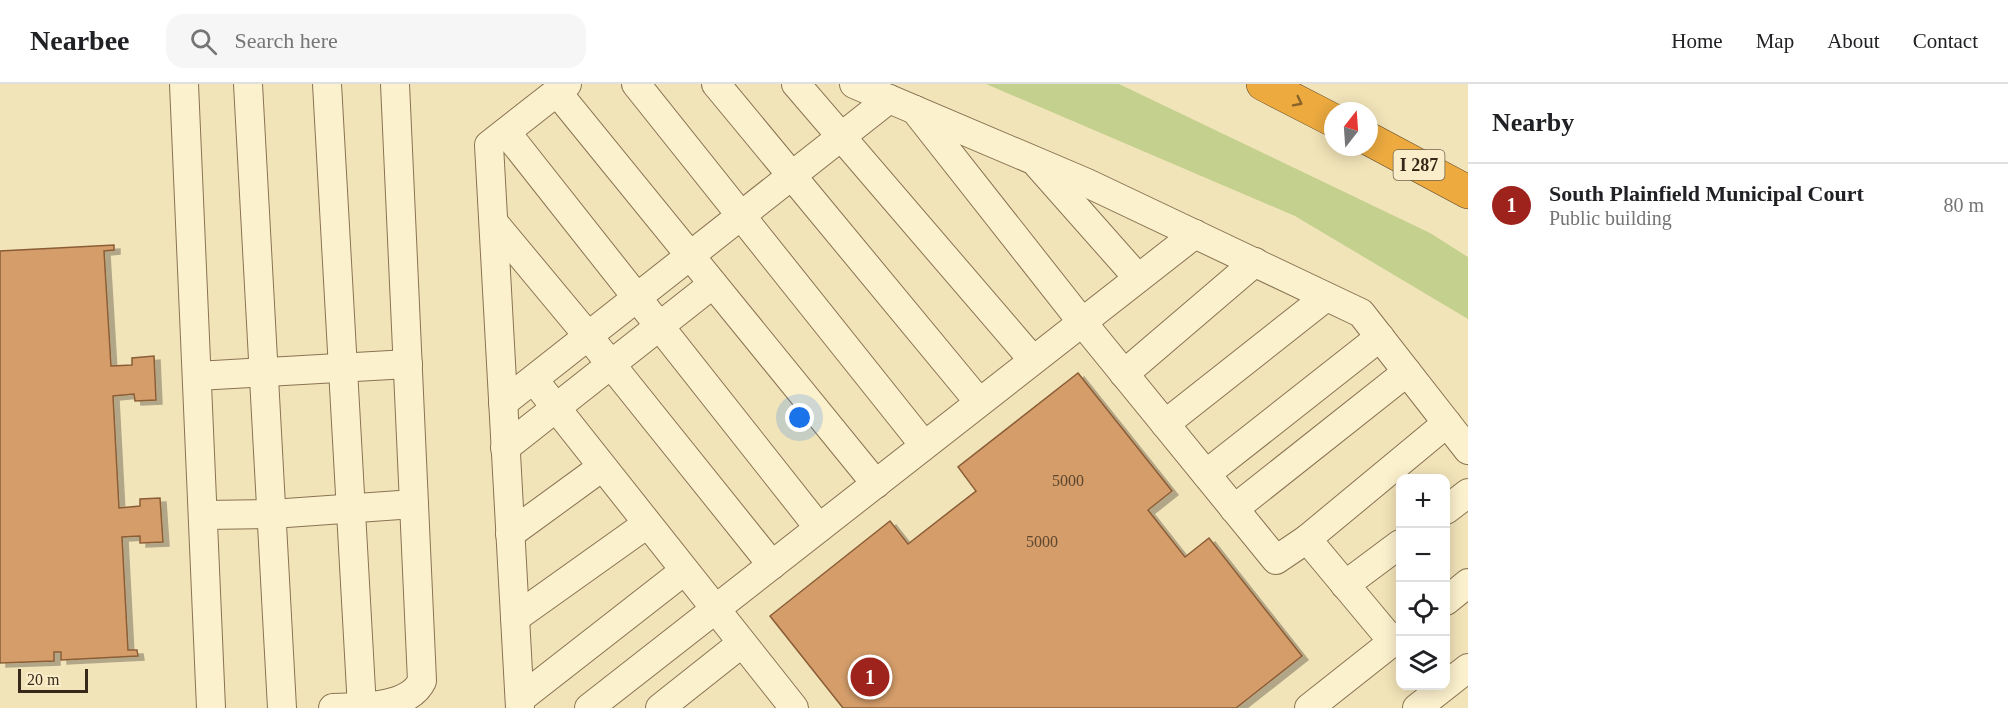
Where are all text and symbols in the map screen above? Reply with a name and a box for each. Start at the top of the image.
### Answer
search box [166,14,586,68]
text: Nearbee [30,25,130,56]
icon: search [187,25,220,58]
text: Search here [235,28,338,53]
text: Home [1671,29,1723,53]
text: Map [1756,29,1794,53]
text: About [1827,29,1880,53]
text: Contact [1913,29,1978,53]
one-way arrow [1292,95,1302,106]
north arrow [1324,102,1378,156]
text: Nearby [1492,108,1574,137]
road number: I 287 [1394,150,1444,180]
text: South Plainfield Municipal Court [1549,181,1864,206]
text: 1 [1507,194,1517,216]
text: 80 m [1943,194,1984,216]
text: Public building [1549,207,1672,229]
your location [785,403,814,432]
house number: 5000 [1052,472,1084,489]
map controls [1396,474,1450,690]
button: + [1396,474,1450,528]
button: − [1396,528,1450,582]
house number: 5000 [1026,533,1058,550]
button: locate [1396,582,1450,636]
button: layers [1396,636,1450,690]
pin: 1 [850,654,890,700]
scale bar [18,666,88,694]
text: 20 m [27,671,59,688]

